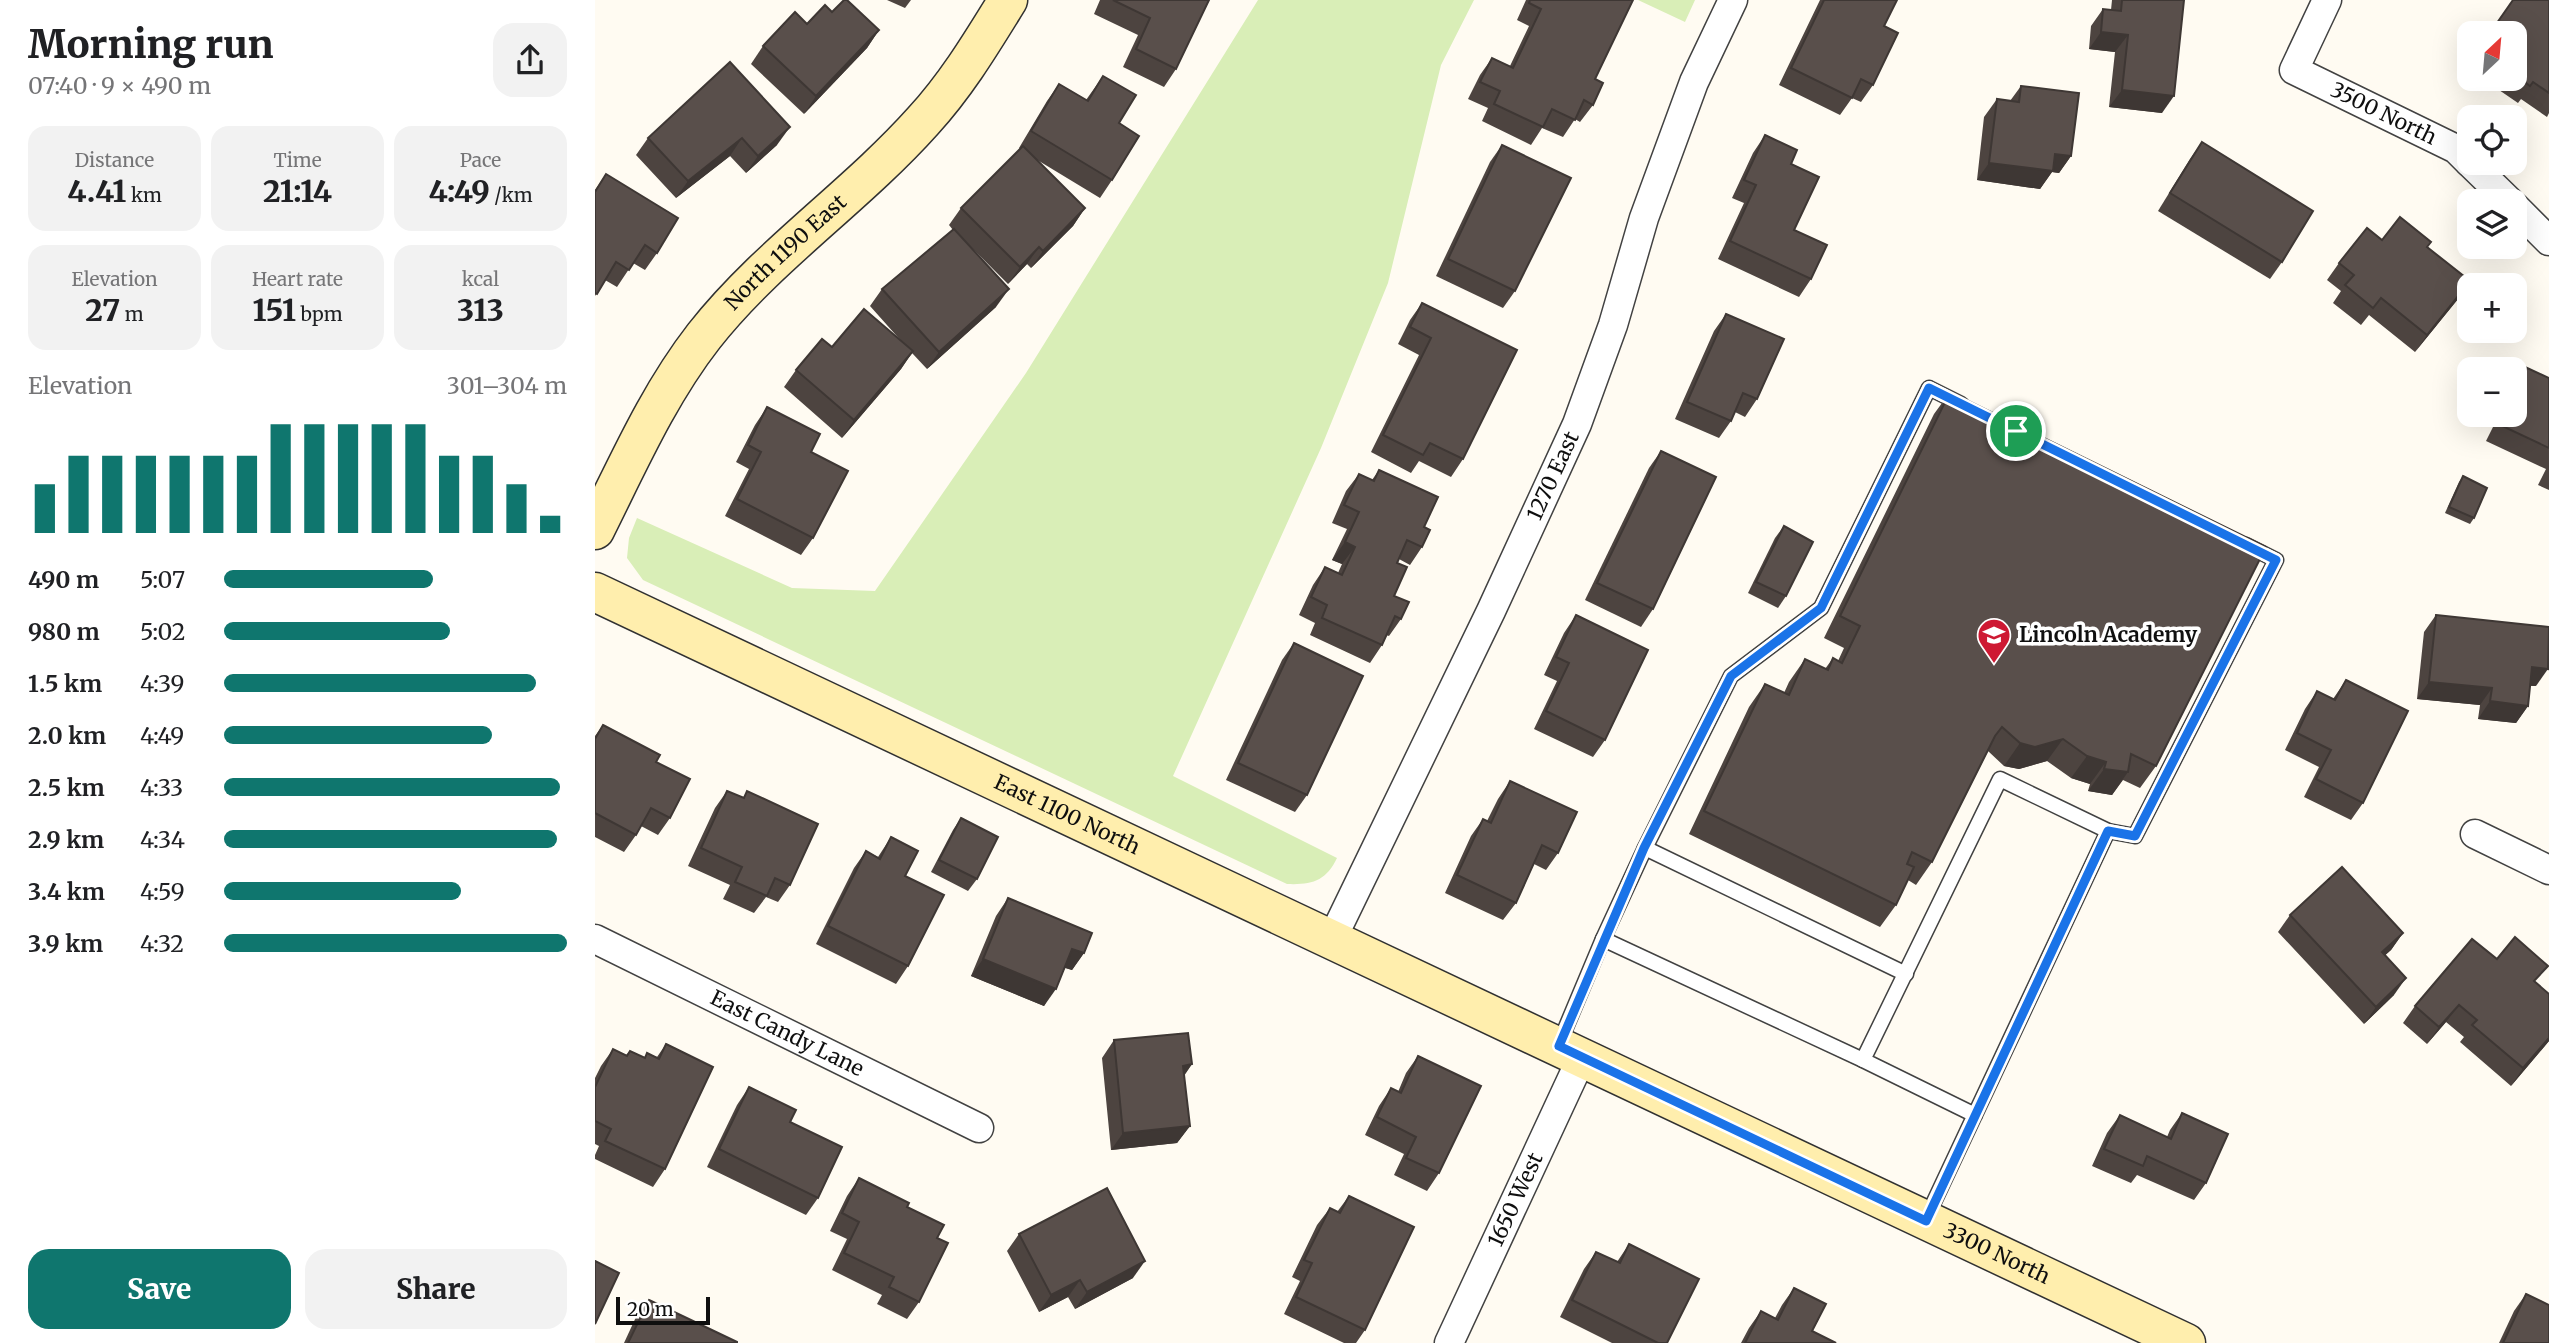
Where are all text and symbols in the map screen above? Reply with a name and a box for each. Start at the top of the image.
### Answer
text: Morning run [28,21,274,68]
north arrow [2457,21,2527,91]
map controls [2457,21,2527,427]
button: share [493,23,567,97]
text: 07:40 · 9 × 490 m [28,71,211,100]
street label: 3500 North [2326,76,2441,151]
button: locate [2457,105,2527,175]
text: Distance [75,148,154,172]
text: Time [273,148,322,172]
text: Pace [460,148,501,172]
text: 4.41 [67,172,126,210]
text: 21:14 [263,172,332,210]
text: 4:49 [428,172,490,210]
text: km [126,183,162,207]
text: /km [490,183,533,207]
street label: North 1190 East [719,188,852,316]
button: layers [2457,189,2527,259]
text: Elevation [71,267,158,291]
text: Heart rate [252,267,343,291]
text: kcal [462,267,499,291]
button: + [2457,273,2527,343]
text: 27 [85,291,120,329]
text: 151 [252,291,296,329]
text: 313 [457,291,504,329]
text: m [120,302,144,326]
text: bpm [296,302,343,326]
button: − [2457,357,2527,427]
text: Elevation [28,371,132,400]
text: 301–304 m [447,371,567,400]
pin [1986,401,2046,461]
icon: arrive [1997,412,2035,450]
street label: 1270 East [1521,427,1585,524]
text: 490 m [28,565,99,594]
text: 5:07 [140,565,185,594]
school or university icon: Lincoln Academy [1975,616,2013,665]
text: 980 m [28,617,100,646]
text: 5:02 [140,617,185,646]
place label: Lincoln Academy [2019,621,2198,648]
text: 1.5 km [28,669,102,698]
text: 4:39 [140,669,184,698]
text: 2.0 km [28,721,106,750]
text: 4:49 [140,721,184,750]
street label: East 1100 North [990,768,1145,860]
text: 2.5 km [28,773,105,802]
text: 4:33 [140,773,183,802]
text: 2.9 km [28,825,104,854]
text: 4:34 [140,825,185,854]
text: 3.4 km [28,877,105,906]
text: 4:59 [140,877,185,906]
text: 3.9 km [28,929,103,958]
text: 4:32 [140,929,184,958]
street label: East Candy Lane [706,984,868,1082]
street label: 1650 West [1482,1148,1549,1251]
street label: 3300 North [1939,1216,2055,1290]
button: Save [28,1249,291,1329]
button: Share [305,1249,567,1329]
scale bar [616,1294,711,1326]
text: 20 m [627,1297,674,1321]

